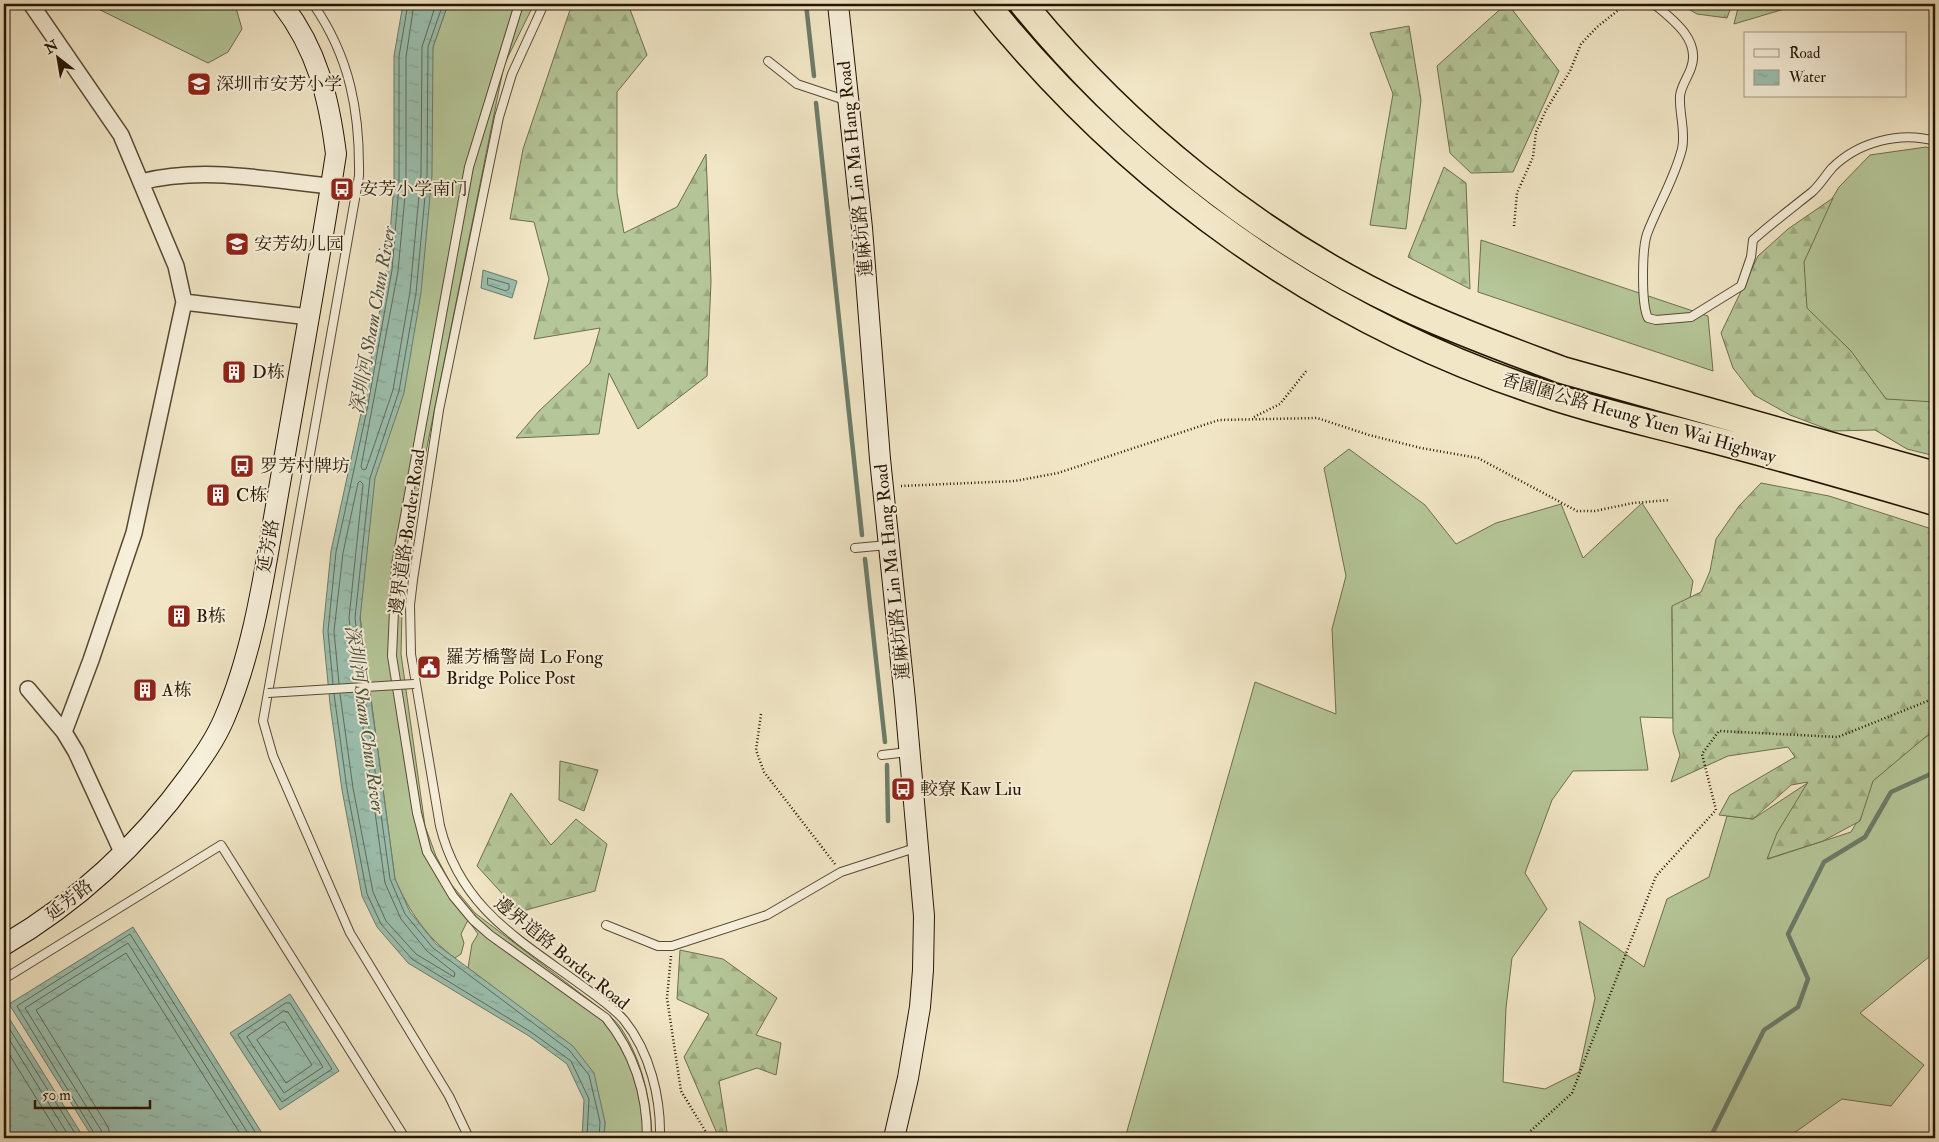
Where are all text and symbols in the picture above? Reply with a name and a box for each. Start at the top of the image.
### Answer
north arrow [32,32,82,82]
legend [1744,32,1906,98]
text: N [41,37,62,58]
text: Road [1789,44,1821,63]
street label: 蓮麻坑路 Lin Ma Hang Road [833,60,878,278]
text: Water [1788,68,1826,87]
school or university icon: 深圳市安芳小学 [186,71,212,97]
place label: 深圳市安芳小学 [216,73,342,96]
bus stop icon: 安芳小学南门 [329,176,355,202]
place label: 安芳小学南门 [360,178,468,201]
water label: 深圳河 Sham Chun River [345,224,401,416]
school or university icon: 安芳幼儿园 [224,231,250,257]
place label: 安芳幼儿园 [254,233,344,256]
building icon: D栋 [221,359,247,385]
place label: D栋 [252,361,285,384]
street label: 香園圍公路 Heung Yuen Wai Highway [1499,368,1780,469]
street label: 邊界道路 Border Road [384,447,431,617]
bus stop icon: 罗芳村牌坊 [229,453,255,479]
place label: 罗芳村牌坊 [260,455,350,478]
street label: 蓮麻坑路 Lin Ma Hang Road [870,463,915,681]
building icon: C栋 [205,482,231,508]
place label: C栋 [236,484,267,507]
street label: 延芳路 [252,518,285,575]
building icon: B栋 [166,603,192,629]
place label: B栋 [196,605,226,628]
water label: 深圳河 Sham Chun River [340,624,390,816]
place label: 羅芳橋警崗 Lo Fong Bridge Police Post [446,646,604,690]
public building icon: 羅芳橋警崗 Lo Fong Bridge Police Post [416,654,442,680]
building icon: A栋 [132,677,158,703]
place label: A栋 [161,679,191,702]
bus stop icon: 較寮 Kaw Liu [890,776,916,802]
place label: 較寮 Kaw Liu [920,778,1022,801]
street label: 延芳路 [41,875,98,926]
street label: 邊界道路 Border Road [489,892,634,1015]
scale bar [35,1077,150,1109]
text: 50 m [42,1086,71,1105]

